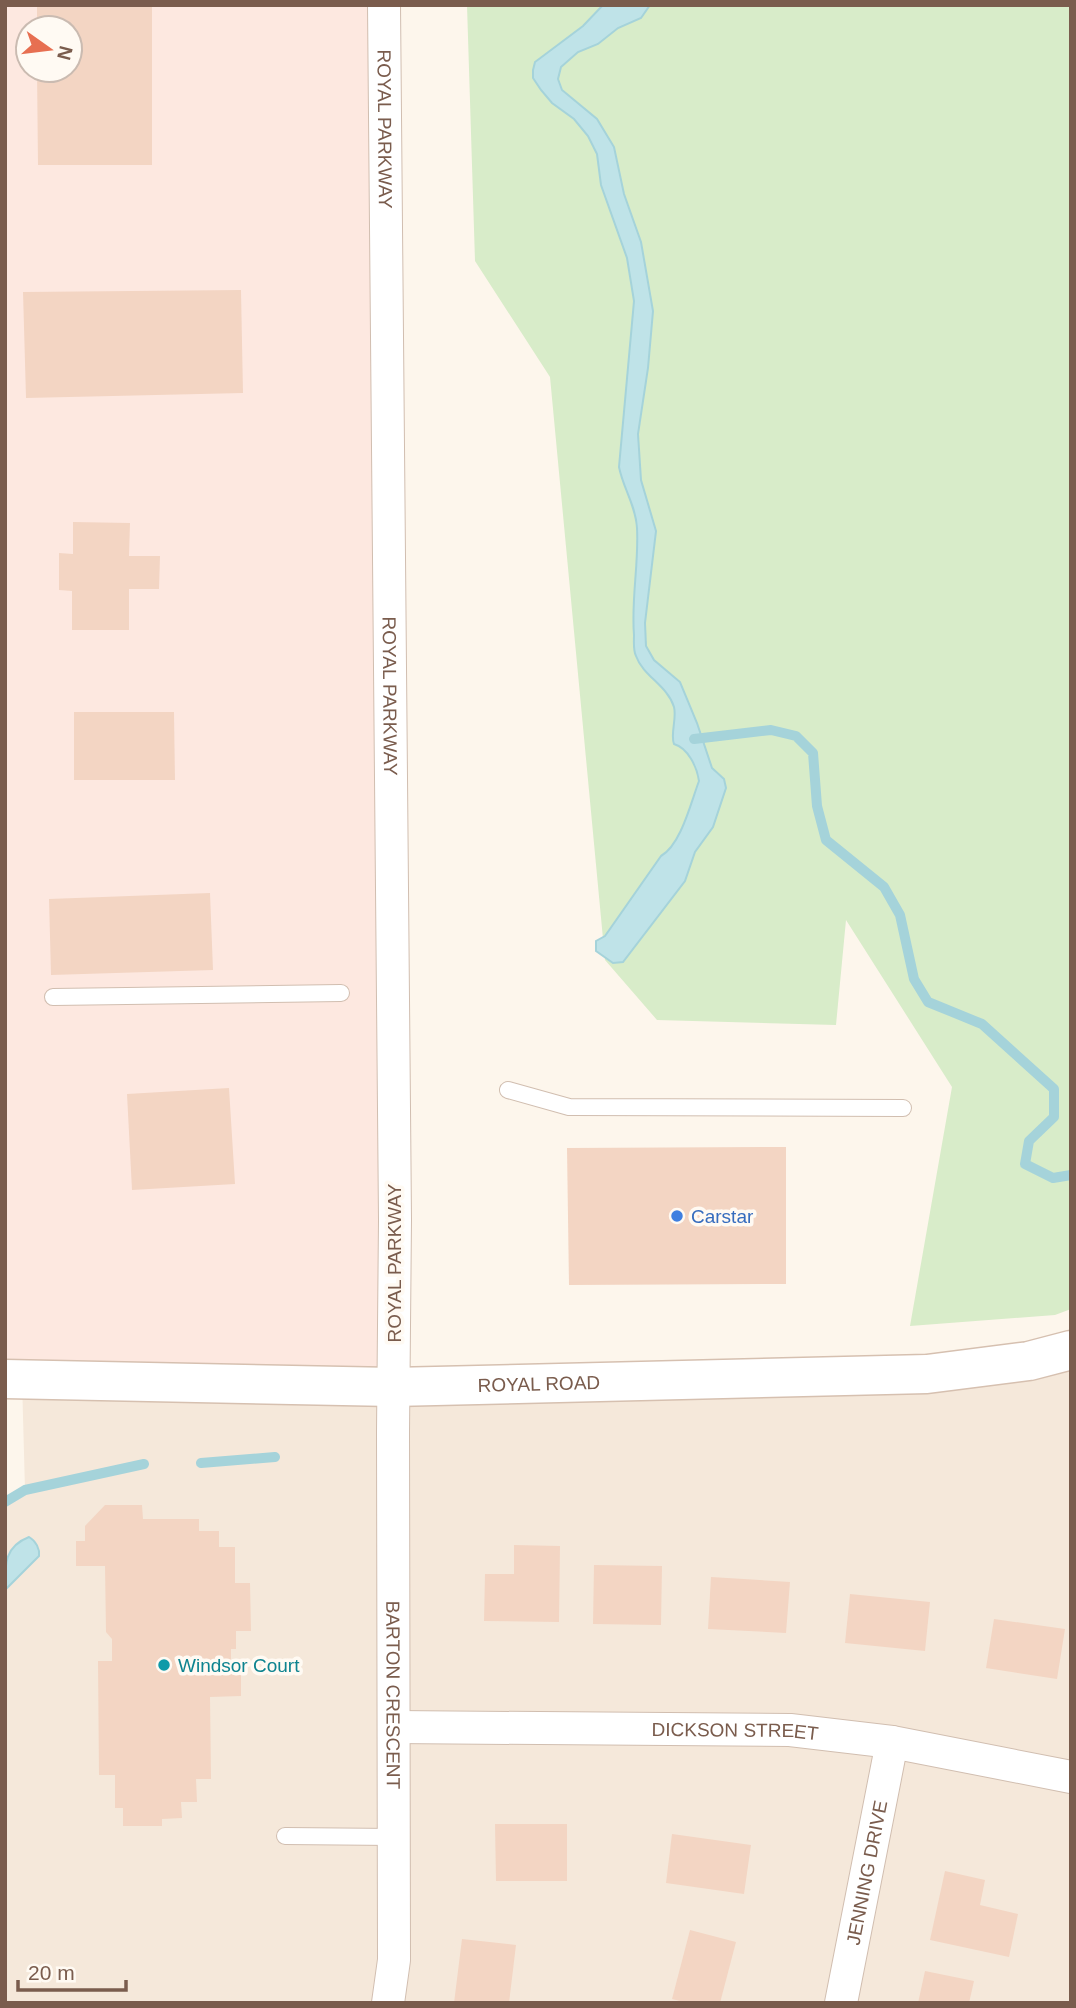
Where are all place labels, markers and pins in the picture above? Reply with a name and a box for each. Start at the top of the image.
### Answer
place label: Carstar [691,1206,754,1227]
marker: Carstar [669,1208,685,1224]
place label: Windsor Court [178,1655,300,1676]
marker: Windsor Court [156,1657,172,1673]

